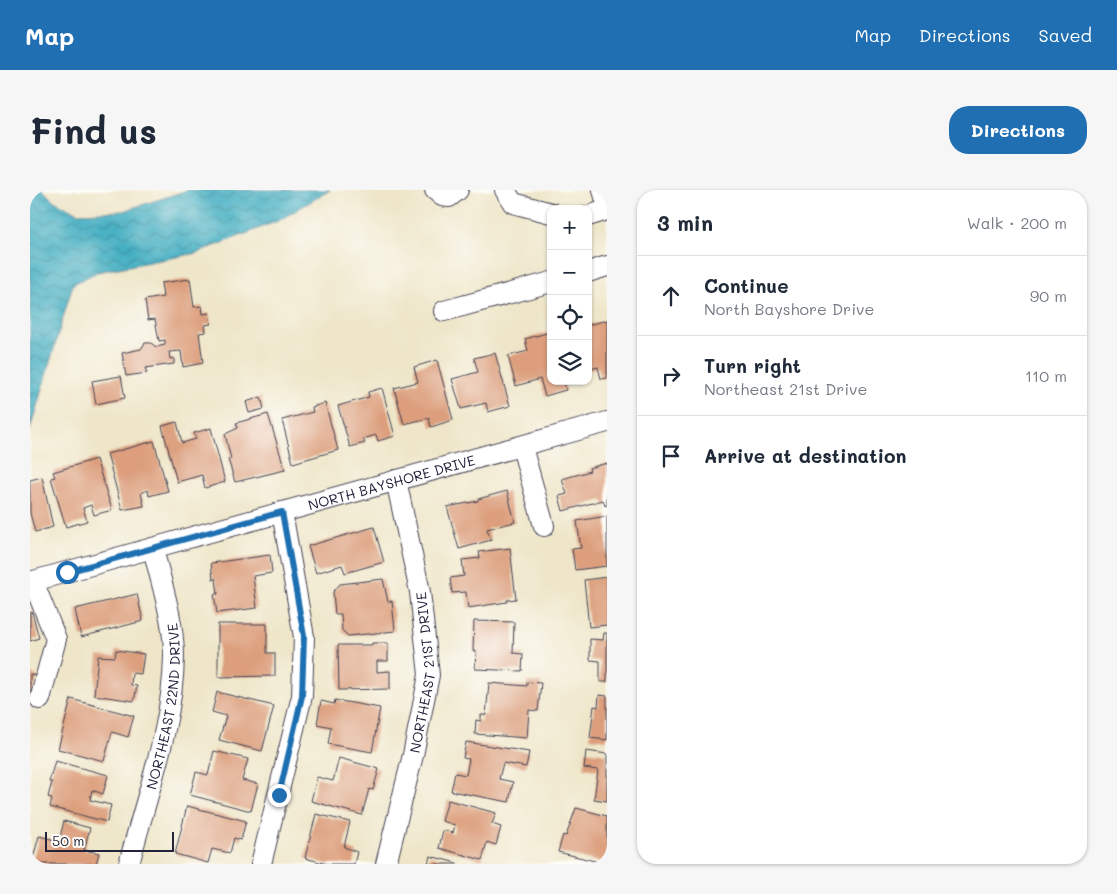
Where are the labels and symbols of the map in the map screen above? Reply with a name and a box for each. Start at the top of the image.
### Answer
street label: NORTH BAYSHORE DRIVE [306,450,477,514]
route start [56,561,79,584]
street label: NORTHEAST 21ST DRIVE [404,591,439,754]
street label: NORTHEAST 22ND DRIVE [141,622,184,791]
route end [268,784,291,807]
scale bar [45,829,174,852]

